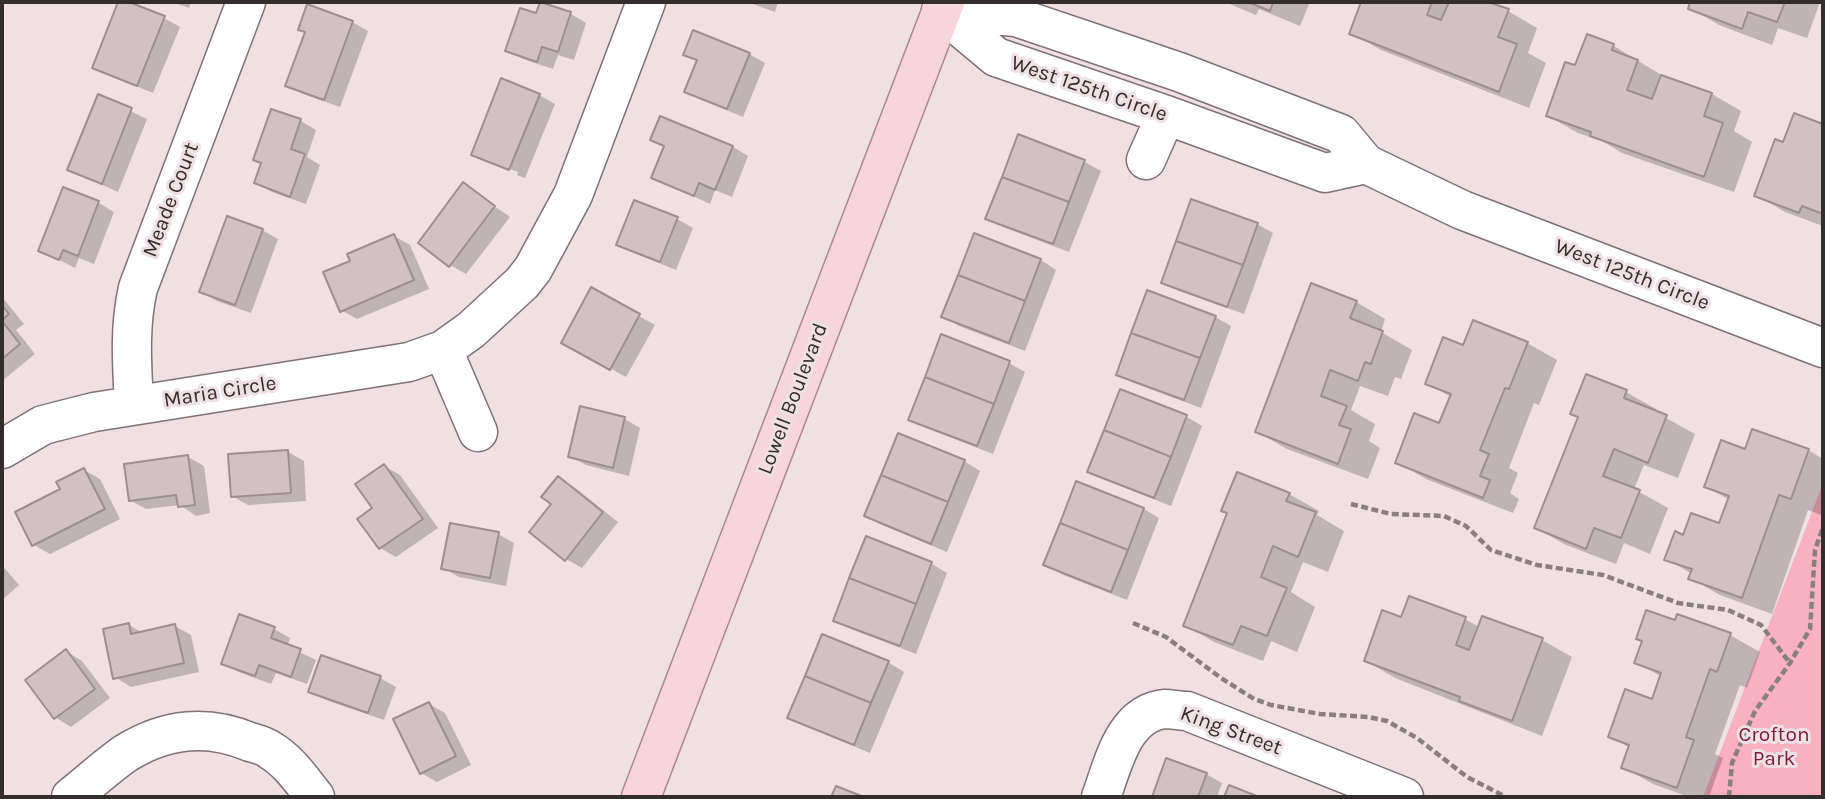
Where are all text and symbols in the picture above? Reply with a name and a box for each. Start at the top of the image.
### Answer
street label: West 125th Circle [1008,50,1170,128]
street label: Meade Court [138,139,204,261]
street label: West 125th Circle [1551,234,1713,316]
street label: Lowell Boulevard [753,320,833,478]
street label: Maria Circle [162,371,278,413]
street label: King Street [1177,701,1285,761]
park label: Crofton Park [1738,722,1810,772]

